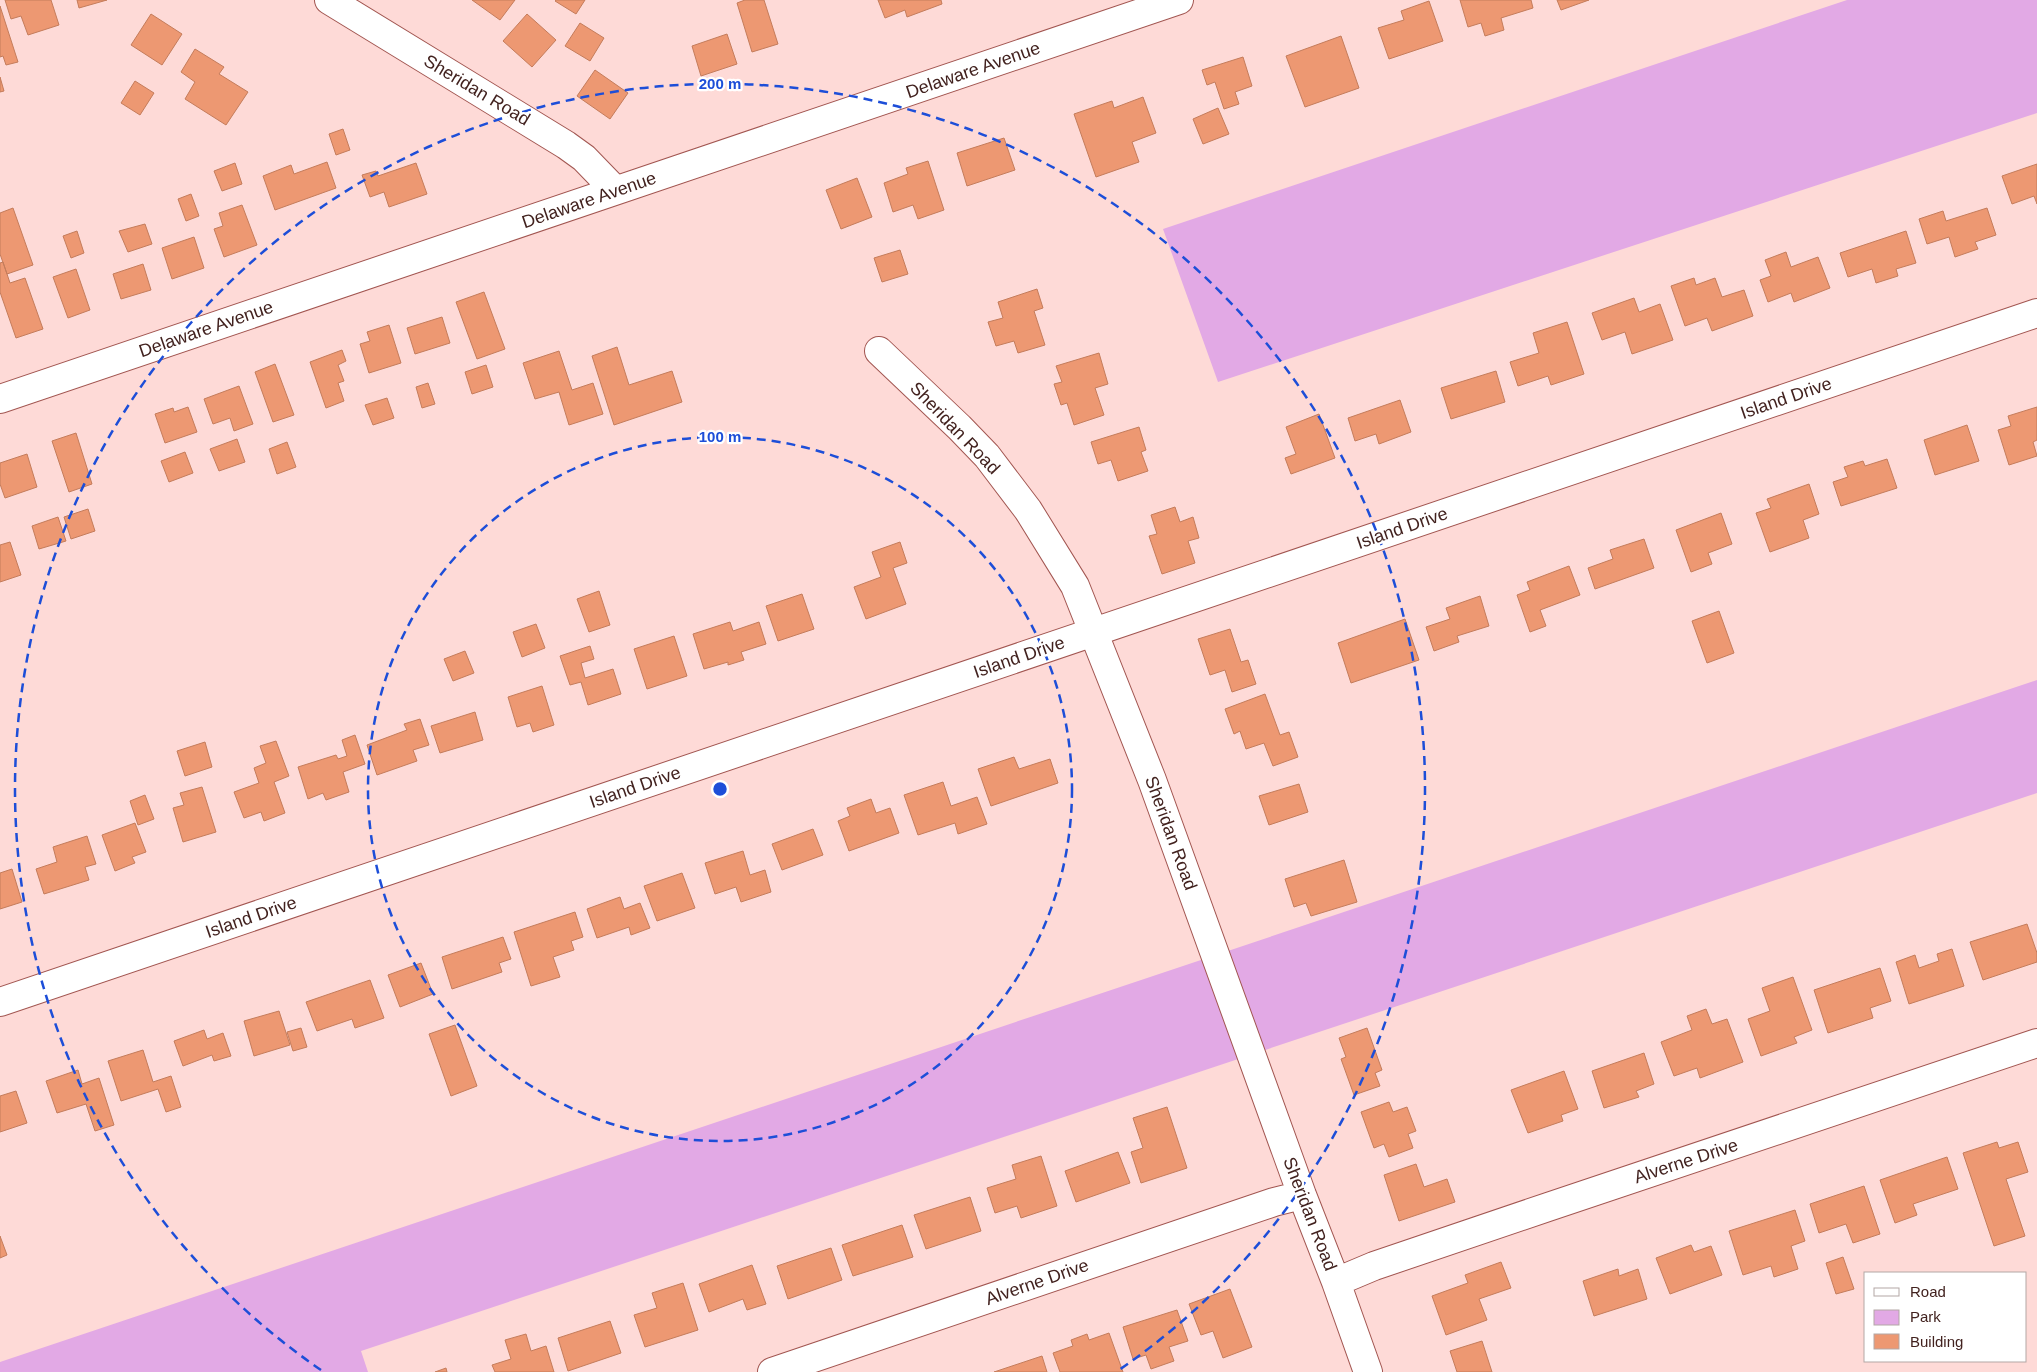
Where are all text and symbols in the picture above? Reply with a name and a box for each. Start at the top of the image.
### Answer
street label: Delaware Avenue [903,38,1043,102]
street label: Sheridan Road [420,51,534,129]
text: 200 m [699,75,741,92]
street label: Delaware Avenue [519,168,659,232]
street label: Delaware Avenue [136,297,276,361]
street label: Island Drive [1738,373,1834,423]
street label: Sheridan Road [906,378,1004,478]
text: 100 m [699,428,741,445]
street label: Island Drive [1354,503,1450,553]
street label: Island Drive [971,632,1067,682]
street label: Island Drive [587,762,683,812]
street label: Sheridan Road [1141,773,1201,893]
centre of rings [711,780,729,798]
street label: Island Drive [203,892,299,942]
street label: Alverne Drive [1632,1135,1740,1187]
street label: Sheridan Road [1279,1154,1341,1274]
street label: Alverne Drive [983,1255,1091,1309]
legend [1864,1272,2027,1362]
text: Road [1910,1283,1946,1300]
text: Park [1910,1308,1941,1325]
text: Building [1910,1333,1963,1350]

